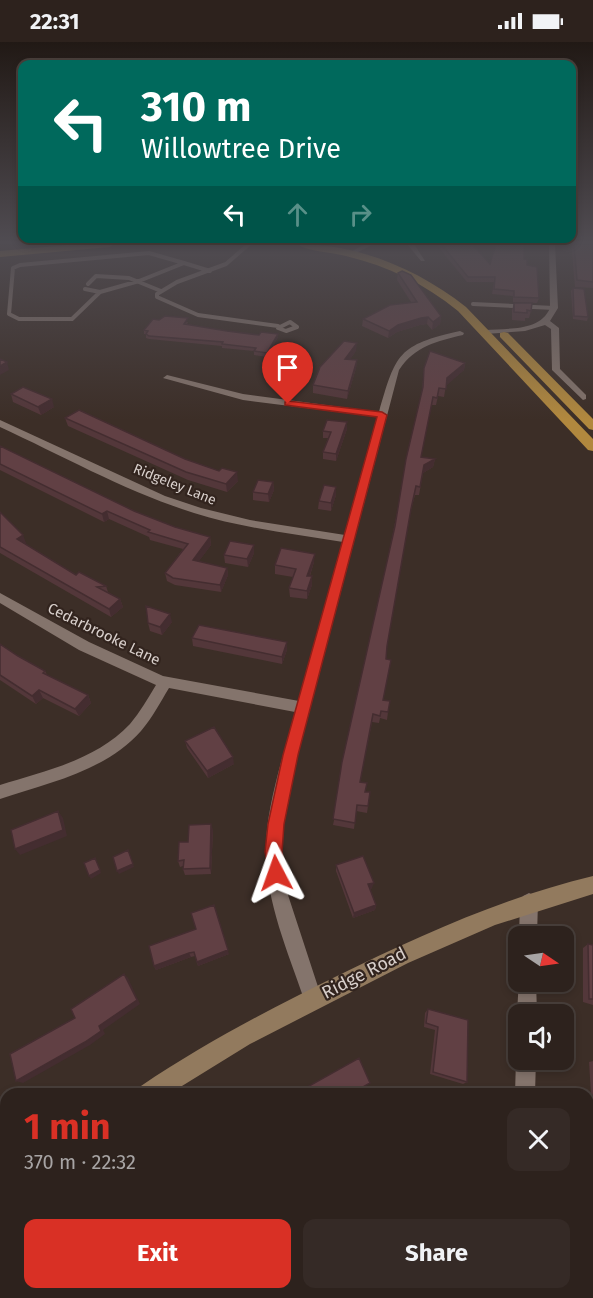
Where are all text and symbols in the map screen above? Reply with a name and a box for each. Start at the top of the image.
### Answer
text: 22:31 [30,8,80,35]
text: 310 m [141,82,251,132]
icon: left [42,84,120,162]
text: Willowtree Drive [141,133,341,165]
icon: left [218,198,251,231]
icon: ahead [281,198,314,231]
icon: right [344,198,377,231]
pin [262,342,313,404]
icon: arrive [271,351,304,384]
street label: Ridgeley Lane [131,460,219,509]
street label: Cedarbrooke Lane [45,599,163,669]
position arrow [244,841,308,905]
north arrow [508,926,574,992]
map controls [508,926,574,1070]
street label: Ridge Road [318,942,410,1004]
button: sound [508,1004,574,1070]
text: 1 min [24,1105,111,1149]
button: close [507,1108,570,1171]
text: 370 m · 22:32 [24,1150,136,1174]
button: Exit [24,1219,291,1288]
button: Share [303,1219,570,1288]

